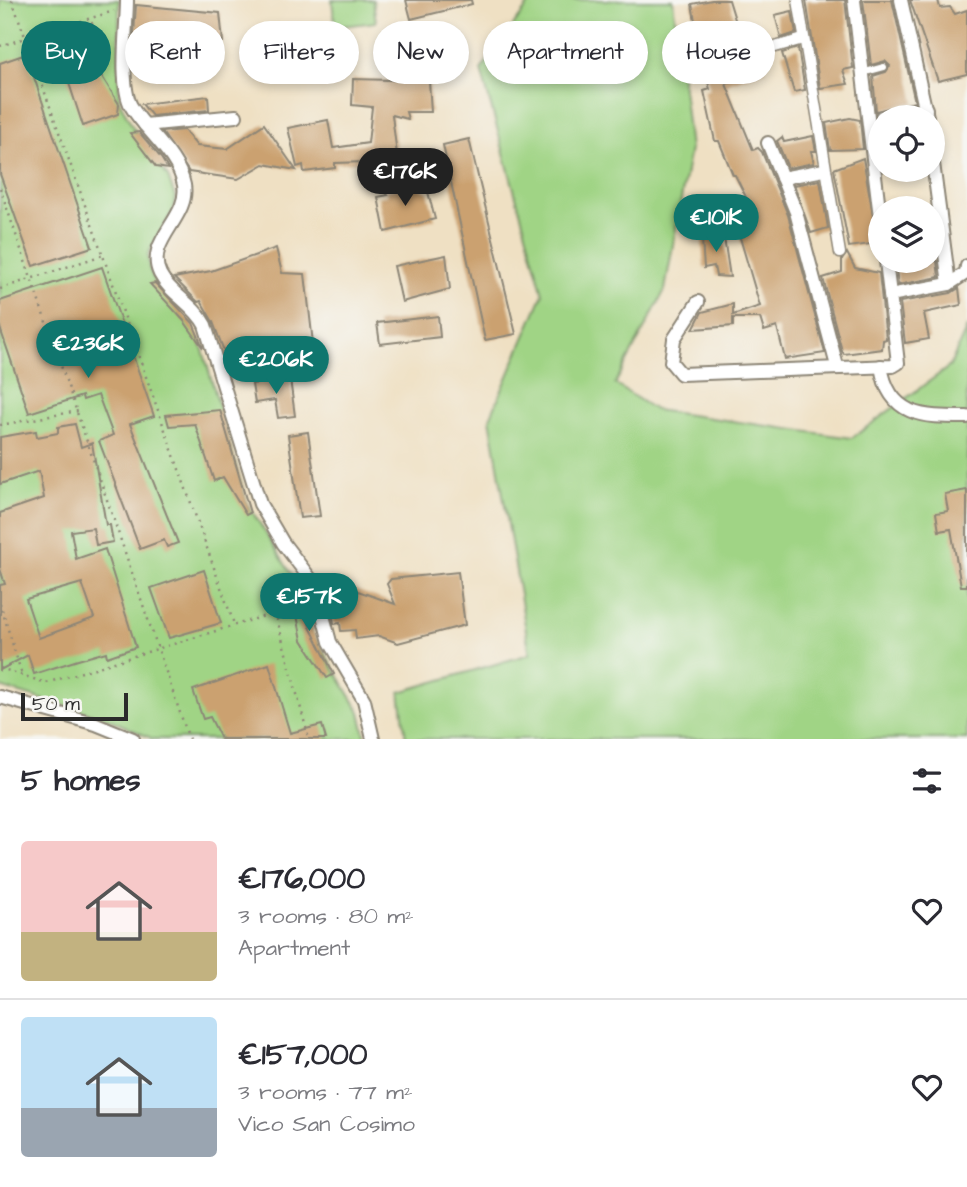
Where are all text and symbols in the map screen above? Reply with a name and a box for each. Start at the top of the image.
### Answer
chip: Buy [21,21,111,84]
chip: Rent [125,21,225,84]
chip: Filters [239,21,359,84]
chip: New [373,21,469,84]
chip: Apartment [483,21,648,84]
chip: House [662,21,775,84]
map controls [868,105,945,273]
button: locate [868,105,945,182]
pin: €176K [356,148,454,208]
text: €176K [373,155,437,187]
pin: €101K [667,194,765,254]
button: layers [868,196,945,273]
text: €101K [690,201,742,233]
pin: €236K [39,320,137,380]
text: €236K [52,327,124,359]
pin: €206K [227,336,325,396]
text: €206K [239,343,313,375]
pin: €157K [260,574,358,633]
text: €157K [276,580,342,612]
scale bar [21,690,128,722]
text: 50 m [32,691,80,718]
text: 5 homes [21,760,141,802]
icon: filters [908,762,946,800]
text: €176,000 [238,858,365,900]
icon: home [77,869,161,953]
icon: heart [908,892,946,930]
text: 3 rooms · 80 m² [238,900,414,932]
text: Apartment [238,932,350,964]
text: €157,000 [238,1034,368,1076]
icon: home [77,1045,161,1129]
icon: heart [908,1068,946,1106]
text: 3 rooms · 77 m² [238,1076,413,1108]
text: Vico San Cosimo [238,1108,415,1140]

